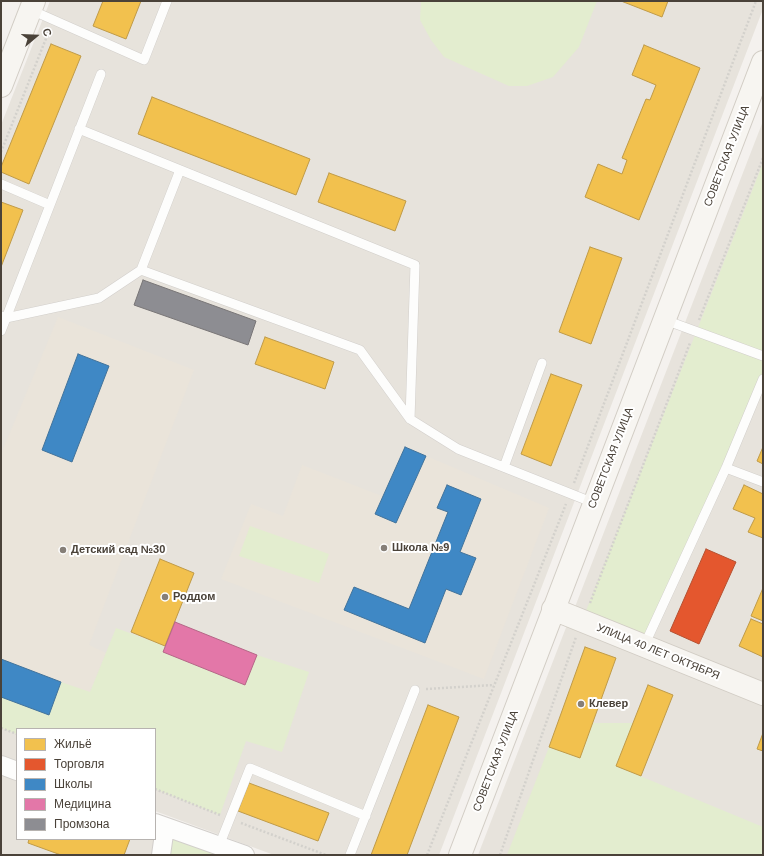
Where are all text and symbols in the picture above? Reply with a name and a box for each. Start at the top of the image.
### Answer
north arrow [16,16,56,56]
text: С [40,26,54,38]
street label: СОВЕТСКАЯ УЛИЦА [702,103,752,209]
street label: СОВЕТСКАЯ УЛИЦА [586,405,636,511]
place label: Школа №9 [392,541,449,555]
place label: Детский сад №30 [71,543,165,557]
marker: Школа №9 [379,543,389,553]
marker: Детский сад №30 [58,545,68,555]
place label: Роддом [173,590,215,604]
marker: Роддом [160,592,170,602]
street label: УЛИЦА 40 ЛЕТ ОКТЯБРЯ [595,621,721,683]
place label: Клевер [589,697,628,711]
marker: Клевер [576,699,586,709]
street label: СОВЕТСКАЯ УЛИЦА [471,708,521,814]
legend [16,728,156,840]
text: Жильё [54,737,92,751]
text: Торговля [54,757,104,771]
text: Школы [54,777,92,791]
text: Медицина [54,797,111,811]
text: Промзона [54,817,109,831]

